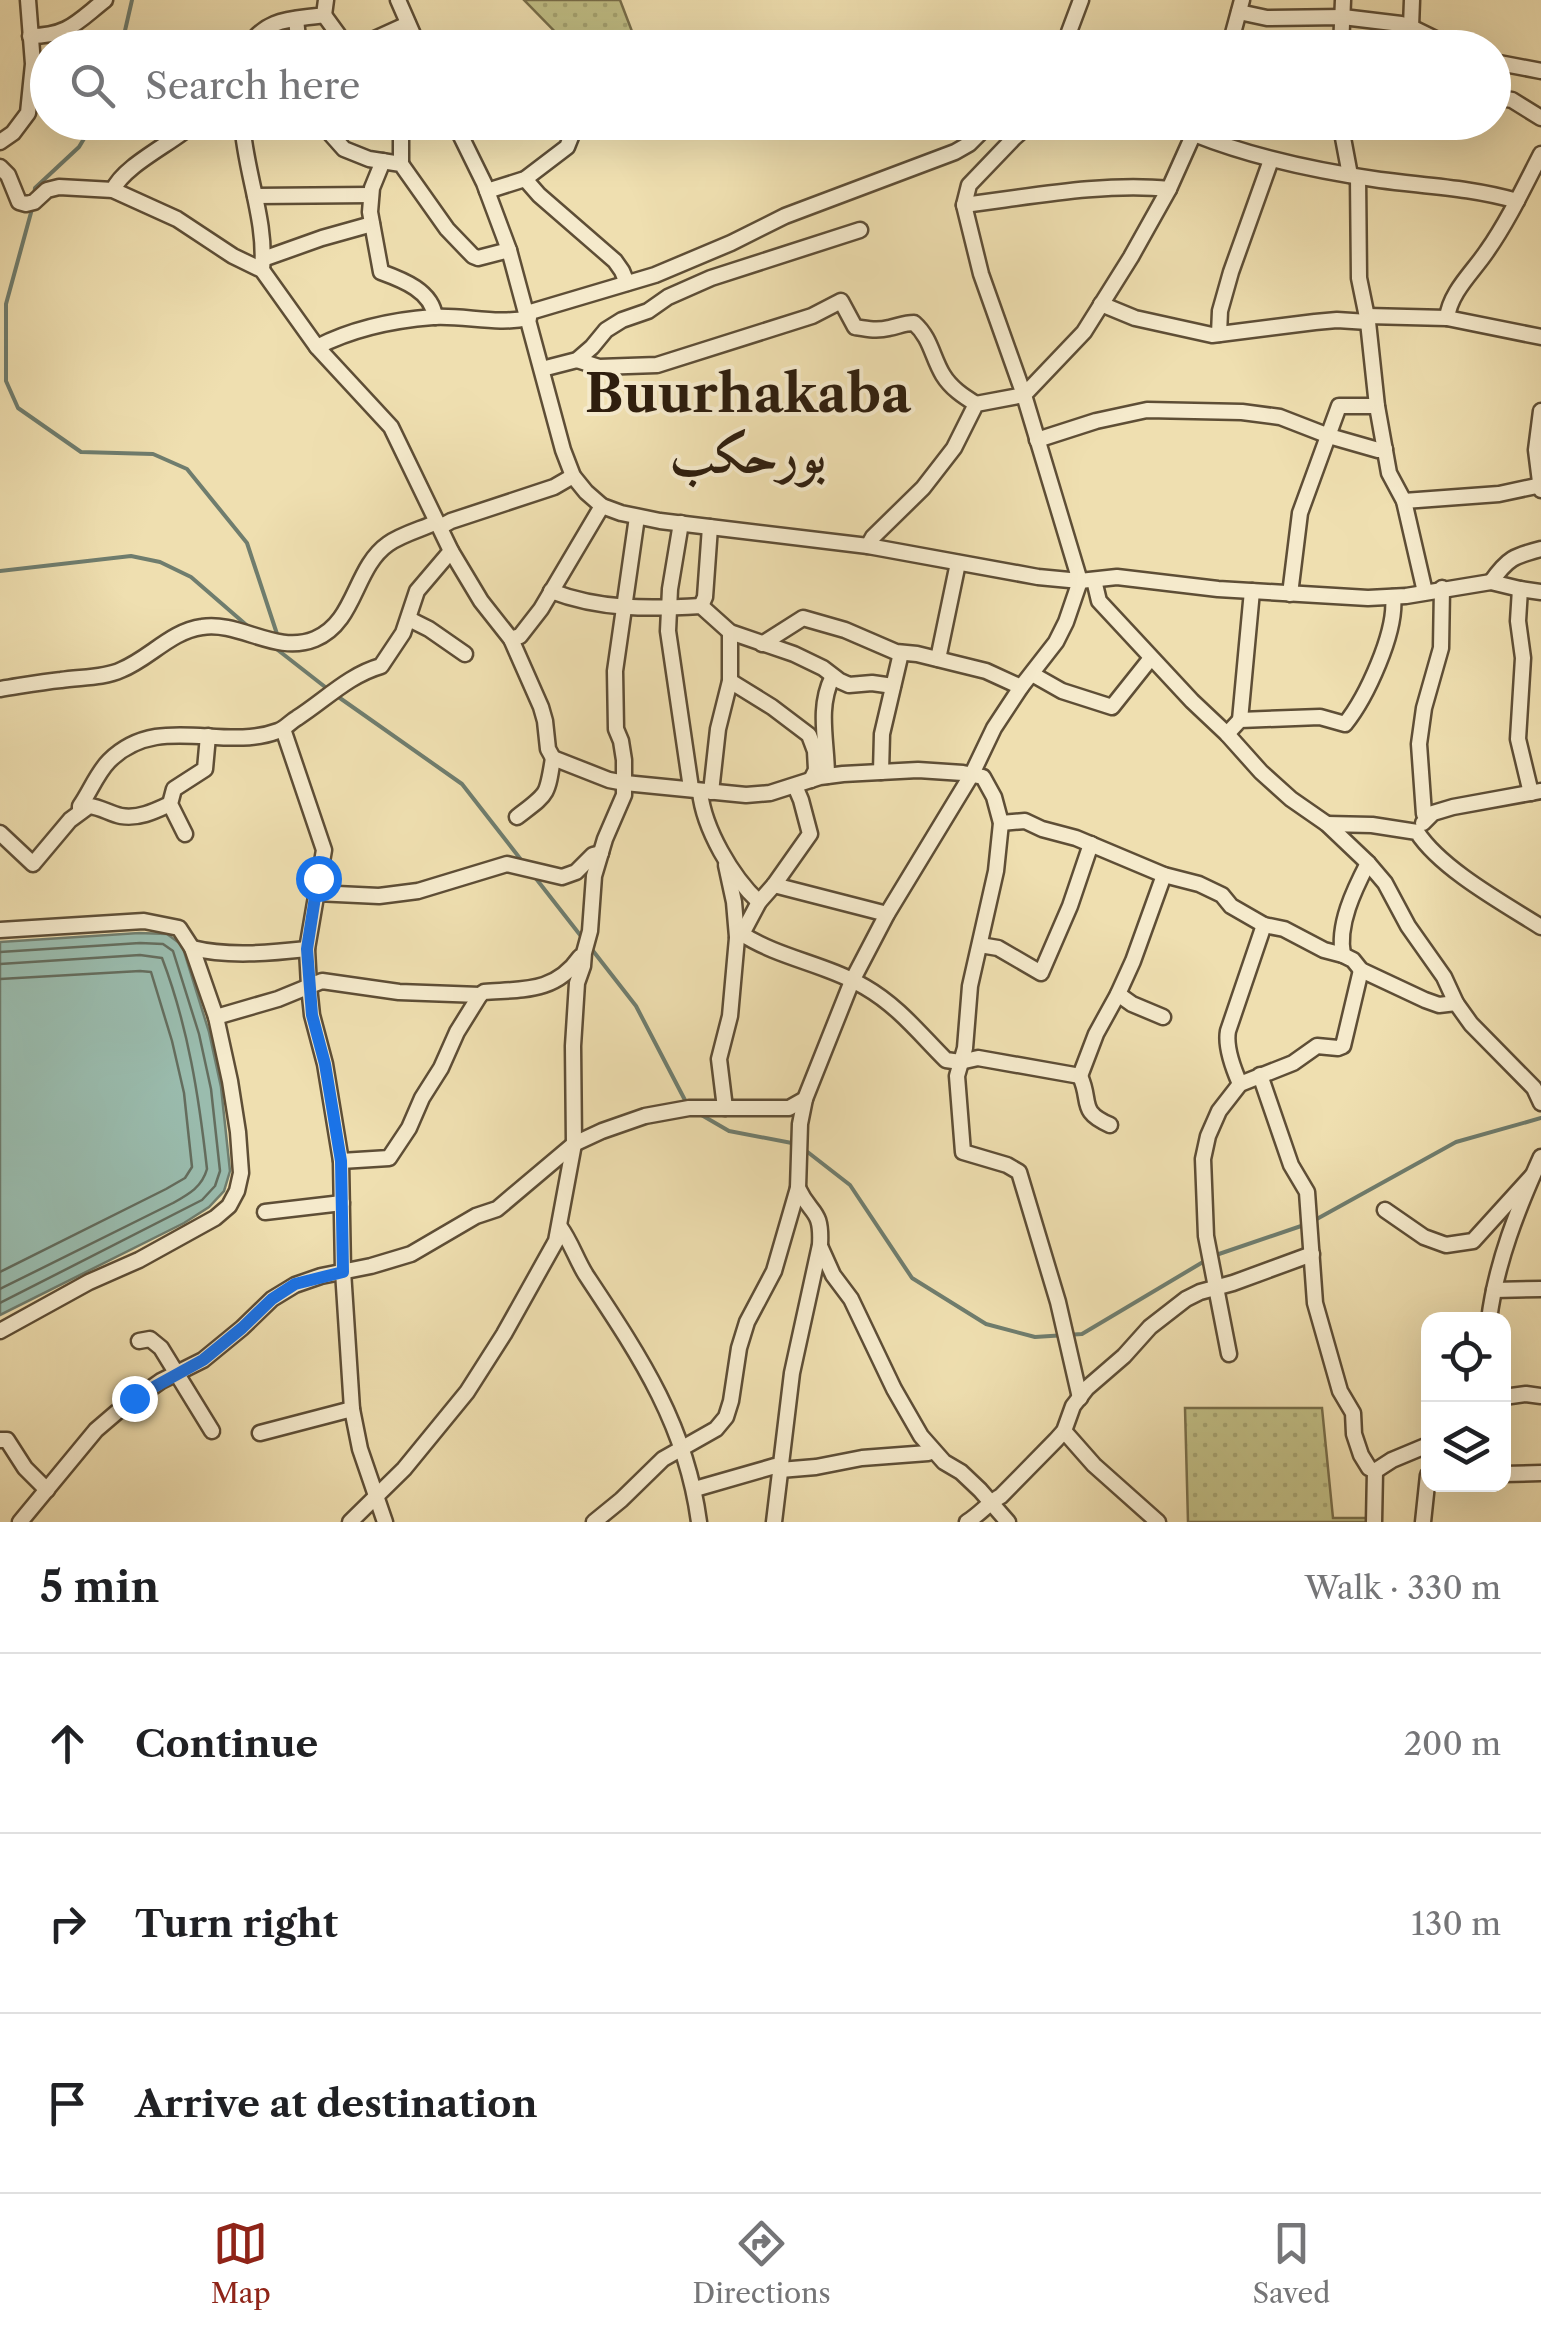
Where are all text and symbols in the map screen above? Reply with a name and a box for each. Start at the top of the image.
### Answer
search box [30,30,1511,140]
icon: search [65,58,120,113]
text: Search here [145,62,360,109]
district label: Buurhakaba بورحكب [585,362,912,488]
route start [296,856,342,902]
map controls [1421,1312,1511,1492]
button: locate [1421,1312,1511,1402]
route end [112,1376,158,1422]
button: layers [1421,1402,1511,1492]
text: 5 min [40,1561,159,1613]
text: Walk · 330 m [1305,1568,1501,1607]
icon: ahead [40,1716,95,1771]
text: Continue [135,1720,318,1767]
text: 200 m [1404,1724,1501,1763]
icon: right [40,1896,95,1951]
text: Turn right [135,1900,338,1947]
text: 130 m [1411,1904,1501,1943]
icon: arrive [40,2076,95,2131]
text: Arrive at destination [135,2080,538,2127]
tab: Map [211,2216,271,2310]
tab: Directions [692,2216,831,2310]
tab: Saved [1252,2216,1330,2310]

